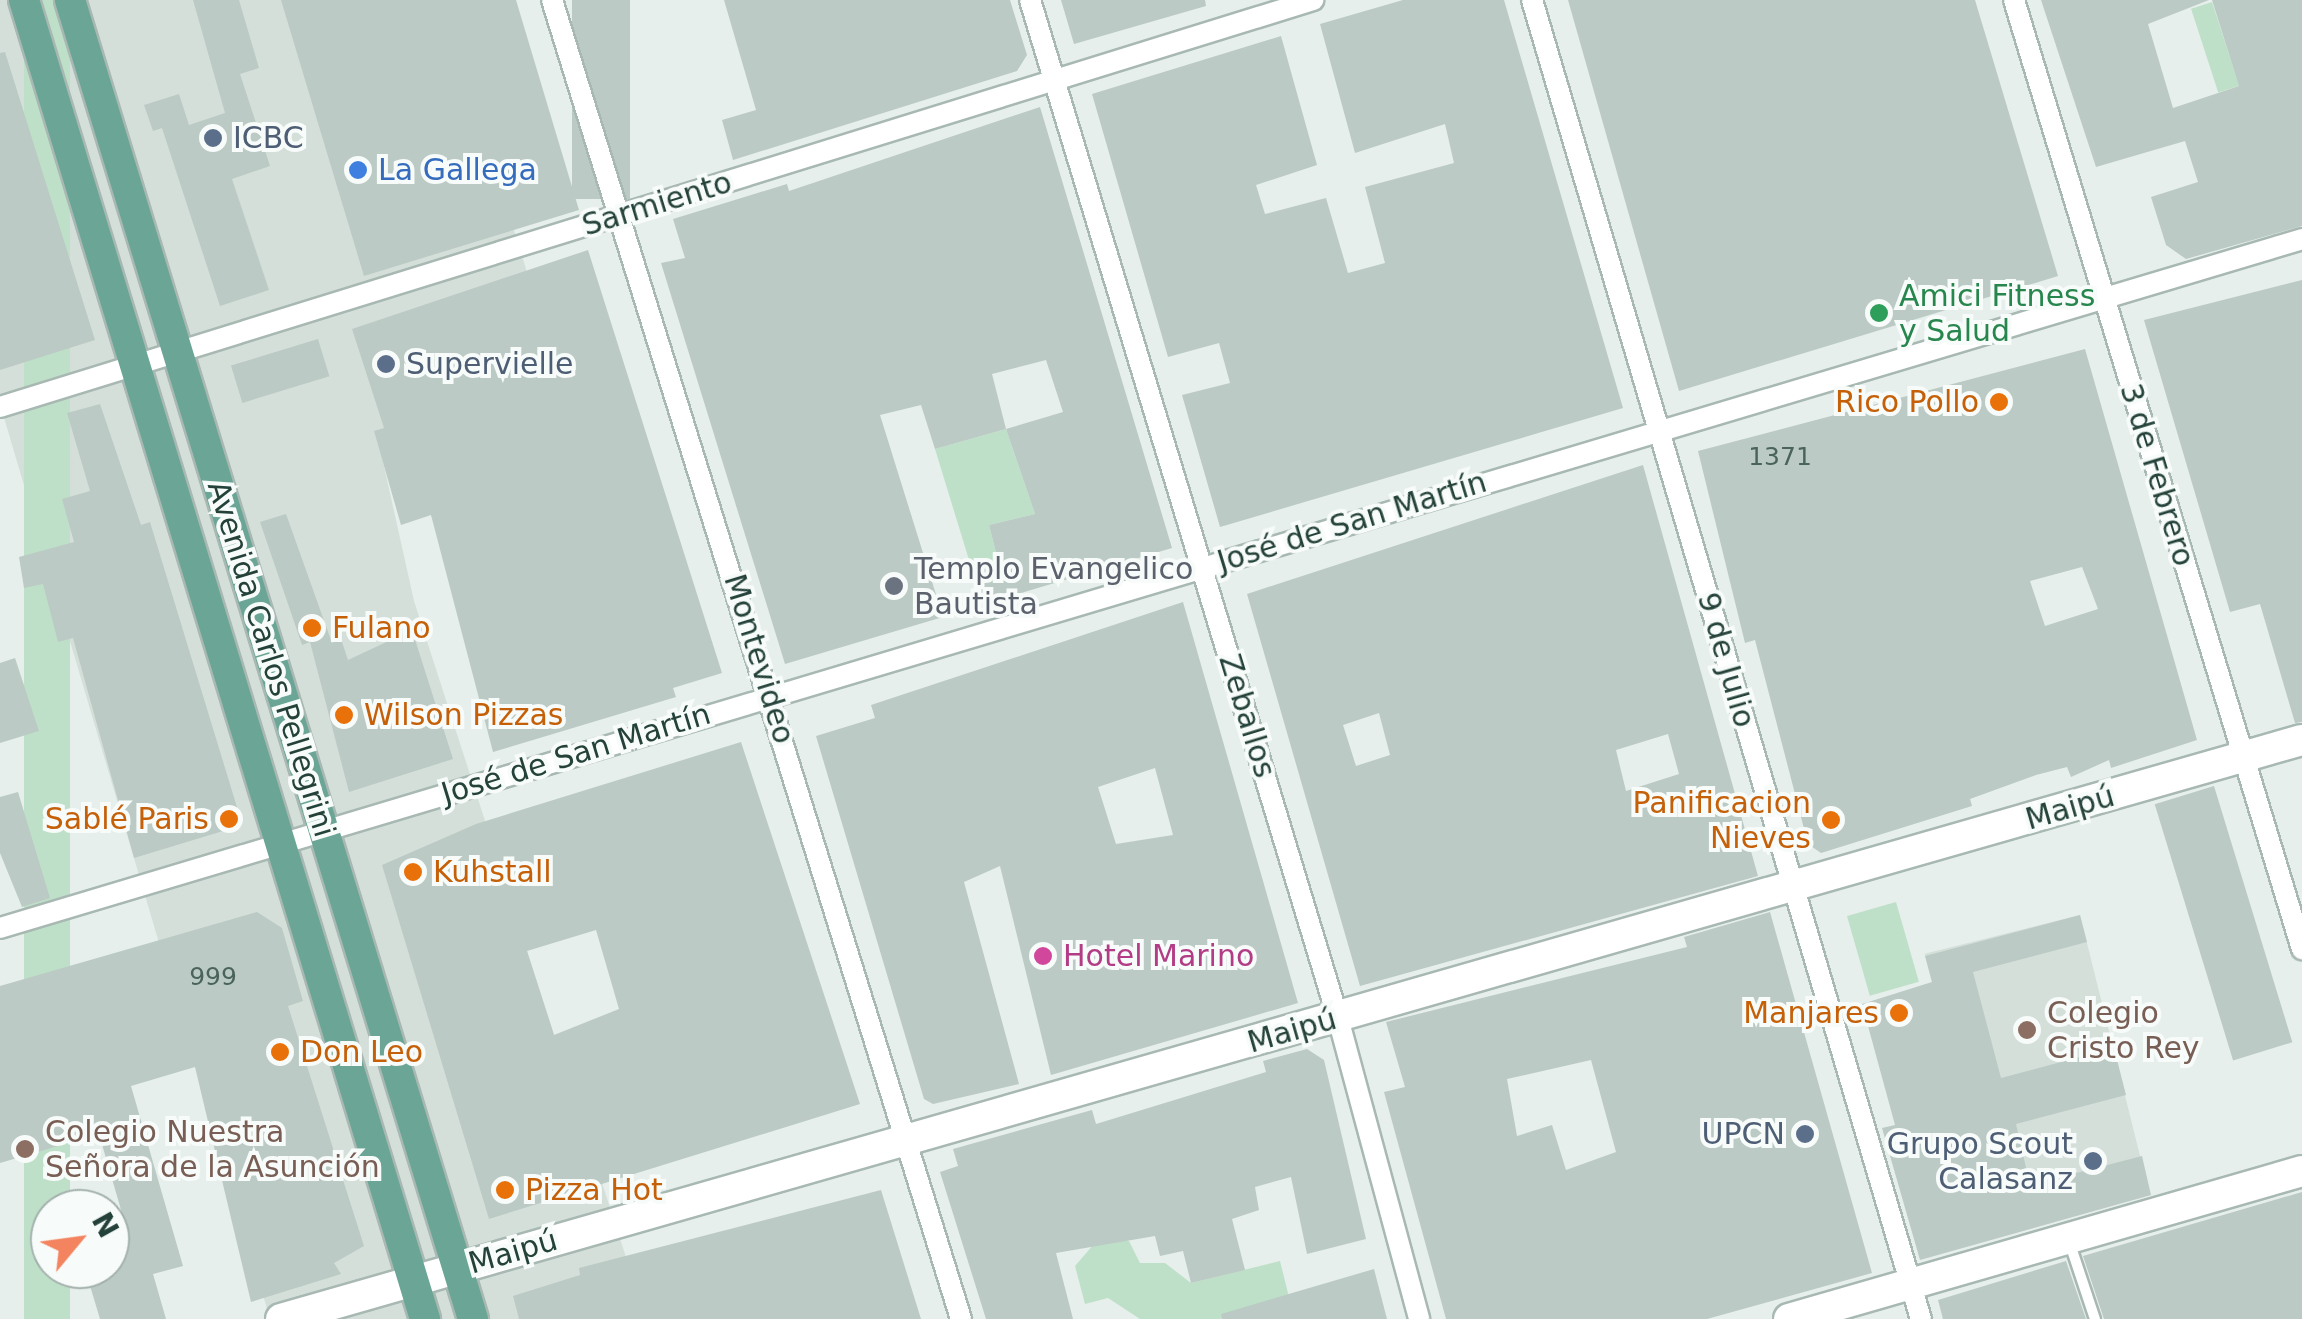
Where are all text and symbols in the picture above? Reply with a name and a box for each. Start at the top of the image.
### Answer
place label: ICBC [233,120,304,156]
marker: ICBC [202,127,224,149]
place label: La Gallega [378,152,537,188]
marker: La Gallega [347,159,369,181]
street label: Sarmiento [578,164,736,244]
place label: Amici Fitness y Salud [1899,278,2095,348]
marker: Amici Fitness y Salud [1868,302,1890,324]
place label: Supervielle [406,346,574,382]
marker: Supervielle [375,353,397,375]
street label: 3 de Febrero [2112,379,2202,571]
place label: Rico Pollo [1835,384,1979,420]
marker: Rico Pollo [1988,391,2010,413]
house number: 1371 [1748,442,1812,472]
street label: José de San Martín [1213,464,1491,580]
street label: Avenida Carlos Pellegrini [200,477,342,841]
place label: Templo Evangelico Bautista [914,551,1193,622]
street label: Montevideo [716,570,802,748]
marker: Templo Evangelico Bautista [883,575,905,597]
street label: 9 de Julio [1690,588,1762,732]
place label: Fulano [332,610,431,646]
marker: Fulano [301,617,323,639]
street label: Zeballos [1211,650,1283,782]
street label: José de San Martín [437,696,715,812]
place label: Wilson Pizzas [364,697,563,733]
marker: Wilson Pizzas [333,704,355,726]
street label: Maipú [2021,778,2119,838]
place label: Panificacion Nieves [1633,785,1811,856]
place label: Sablé Paris [45,801,209,837]
marker: Sablé Paris [218,808,240,830]
marker: Panificacion Nieves [1820,809,1842,831]
place label: Kuhstall [433,854,552,890]
marker: Kuhstall [402,861,424,883]
place label: Hotel Marino [1063,938,1254,974]
marker: Hotel Marino [1032,945,1054,967]
house number: 999 [189,962,237,992]
place label: Manjares [1743,995,1879,1031]
place label: Colegio Cristo Rey [2047,995,2200,1066]
street label: Maipú [1243,1001,1341,1061]
marker: Manjares [1888,1002,1910,1024]
marker: Colegio Cristo Rey [2016,1019,2038,1041]
place label: Don Leo [300,1034,423,1070]
marker: Don Leo [269,1041,291,1063]
place label: Colegio Nuestra Señora de la Asunción [45,1114,380,1184]
place label: UPCN [1702,1116,1785,1152]
marker: UPCN [1794,1123,1816,1145]
place label: Grupo Scout Calasanz [1887,1126,2073,1196]
marker: Colegio Nuestra Señora de la Asunción [14,1138,36,1160]
marker: Grupo Scout Calasanz [2082,1150,2104,1172]
place label: Pizza Hot [525,1172,663,1208]
marker: Pizza Hot [494,1179,516,1201]
north arrow [30,1189,130,1289]
text: N [85,1207,125,1243]
street label: Maipú [464,1222,562,1282]

